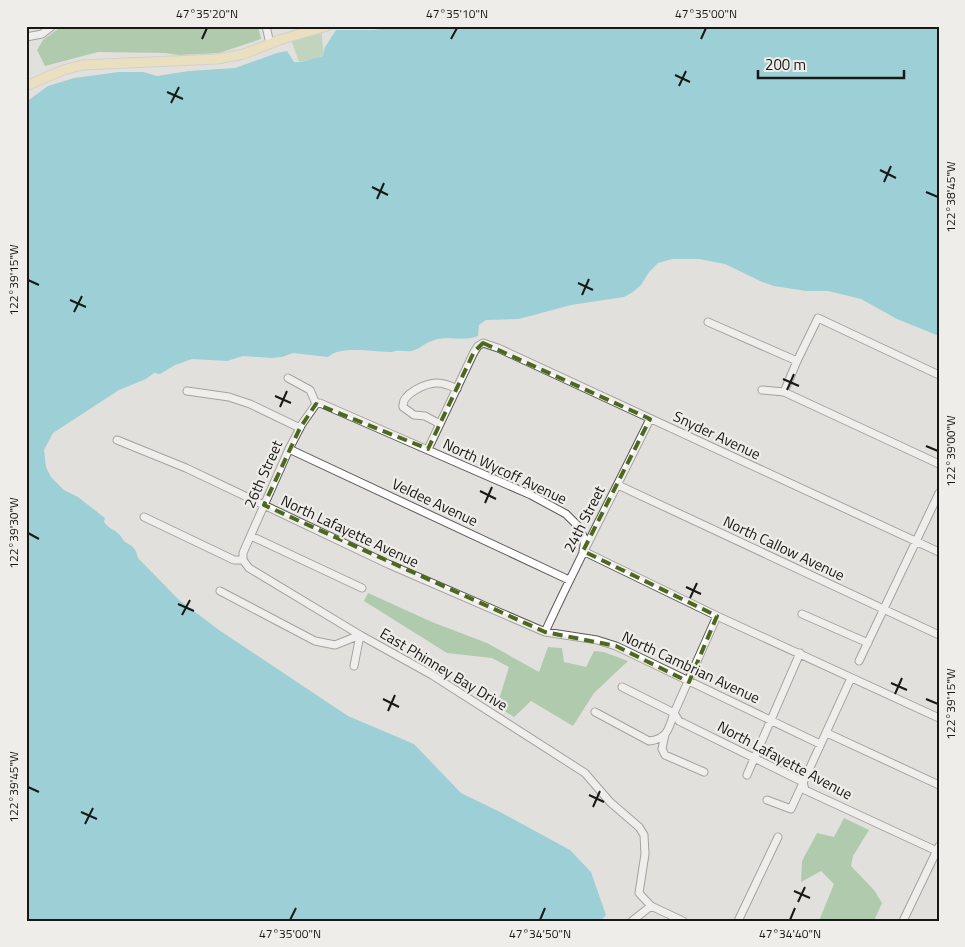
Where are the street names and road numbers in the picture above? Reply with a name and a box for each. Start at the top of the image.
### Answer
street label: Snyder Avenue [669,405,765,465]
street label: North Wycoff Avenue [439,432,571,510]
street label: 26th Street [238,436,288,512]
street label: Veldee Avenue [388,472,482,532]
street label: 24th Street [557,481,611,556]
street label: North Lafayette Avenue [277,489,423,573]
street label: North Callow Avenue [719,510,849,586]
street label: East Phinney Bay Drive [376,622,512,716]
street label: North Cambrian Avenue [618,625,764,709]
street label: North Lafayette Avenue [713,715,857,805]

